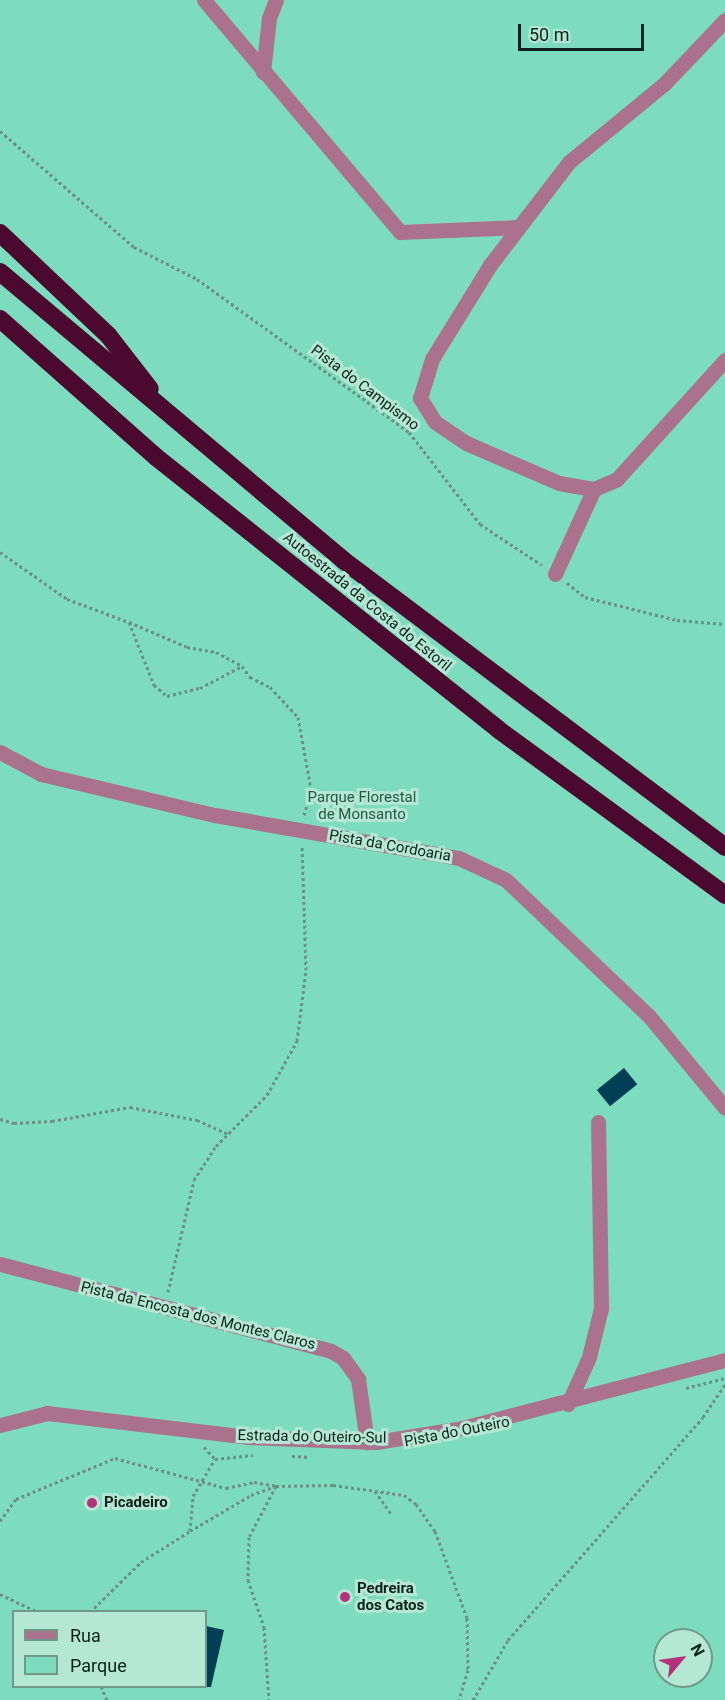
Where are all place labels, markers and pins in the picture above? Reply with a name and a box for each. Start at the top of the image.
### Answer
place label: Picadeiro [104,1494,168,1512]
marker: Picadeiro [85,1496,99,1510]
place label: Pedreira dos Catos [357,1579,424,1614]
marker: Pedreira dos Catos [338,1590,352,1604]

